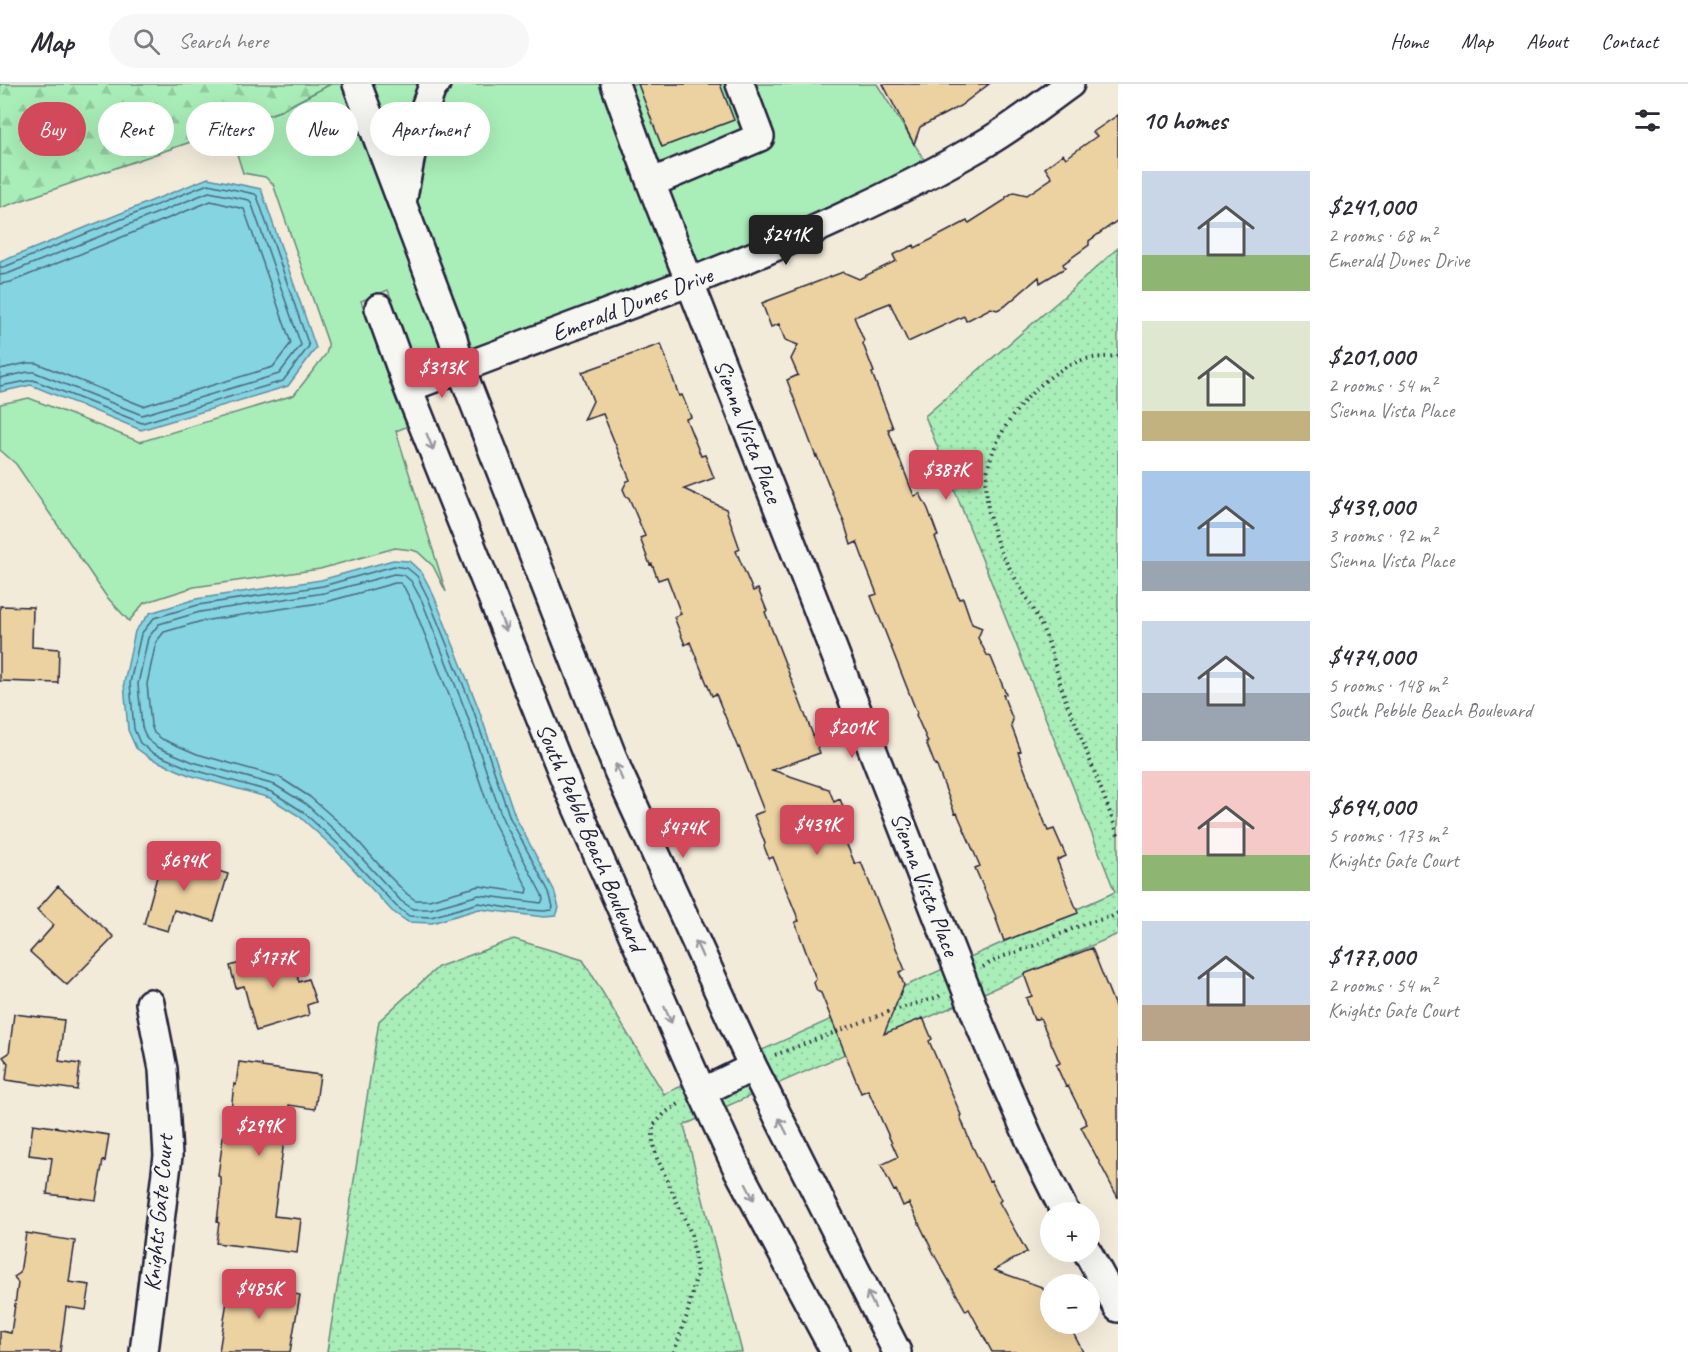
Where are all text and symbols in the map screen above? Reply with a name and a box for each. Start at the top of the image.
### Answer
search box [109,14,529,68]
text: Map [30,24,73,59]
icon: search [130,25,163,58]
text: Search here [178,27,268,55]
text: Home [1390,28,1428,54]
text: Map [1461,28,1493,54]
text: About [1526,28,1568,54]
text: Contact [1601,28,1658,54]
chip: Buy [18,102,86,156]
chip: Rent [98,102,174,156]
chip: Filters [186,102,274,156]
chip: New [286,102,358,156]
chip: Apartment [370,102,490,156]
text: 10 homes [1142,104,1227,137]
icon: filters [1631,104,1664,137]
text: $241,000 [1328,190,1415,223]
icon: home [1190,195,1262,267]
pin: $241K [744,215,828,266]
text: $241K [763,222,809,247]
text: 2 rooms · 68 m² [1328,223,1436,248]
text: Emerald Dunes Drive [1328,248,1469,273]
street label: Emerald Dunes Drive [547,259,719,348]
text: $201,000 [1328,340,1415,373]
icon: home [1190,345,1262,417]
pin: $313K [400,348,484,399]
text: $313K [419,355,465,380]
street label: Sienna Vista Place [707,355,790,509]
text: 2 rooms · 54 m² [1328,373,1436,398]
text: Sienna Vista Place [1328,398,1454,423]
one-way arrow [425,432,436,451]
pin: $387K [904,450,988,501]
text: $387K [923,457,969,482]
text: $439,000 [1328,490,1415,523]
icon: home [1190,495,1262,567]
text: 3 rooms · 92 m² [1328,523,1436,548]
text: Sienna Vista Place [1328,548,1454,573]
one-way arrow [498,613,509,632]
text: $474,000 [1328,640,1415,673]
icon: home [1190,645,1262,717]
text: 5 rooms · 148 m² [1328,673,1445,698]
text: South Pebble Beach Boulevard [1328,698,1532,723]
pin: $201K [810,708,894,759]
text: $201K [829,715,875,740]
street label: South Pebble Beach Boulevard [529,719,654,959]
one-way arrow [613,763,624,782]
text: $694,000 [1328,790,1415,823]
icon: home [1190,795,1262,867]
pin: $439K [775,805,859,856]
pin: $474K [641,808,725,859]
street label: Sienna Vista Place [884,808,967,962]
text: $439K [794,812,840,837]
text: $474K [660,815,706,840]
text: 5 rooms · 173 m² [1328,823,1445,848]
pin: $694K [142,841,226,892]
text: $694K [161,848,207,873]
text: Knights Gate Court [1328,848,1459,873]
pin: $177K [231,938,315,989]
text: $177,000 [1328,940,1415,973]
one-way arrow [693,941,705,959]
text: $177K [250,945,296,970]
icon: home [1190,945,1262,1017]
text: 2 rooms · 54 m² [1328,973,1436,998]
text: Knights Gate Court [1328,998,1459,1023]
one-way arrow [663,1006,675,1024]
pin: $299K [217,1106,301,1157]
text: $299K [236,1113,282,1138]
one-way arrow [776,1117,788,1135]
street label: Knights Gate Court [136,1132,180,1292]
one-way arrow [745,1183,756,1201]
map controls [1040,1202,1100,1334]
button: + [1040,1202,1100,1262]
pin: $485K [217,1269,301,1320]
button: − [1040,1274,1100,1334]
text: $485K [236,1276,282,1301]
one-way arrow [864,1291,876,1309]

